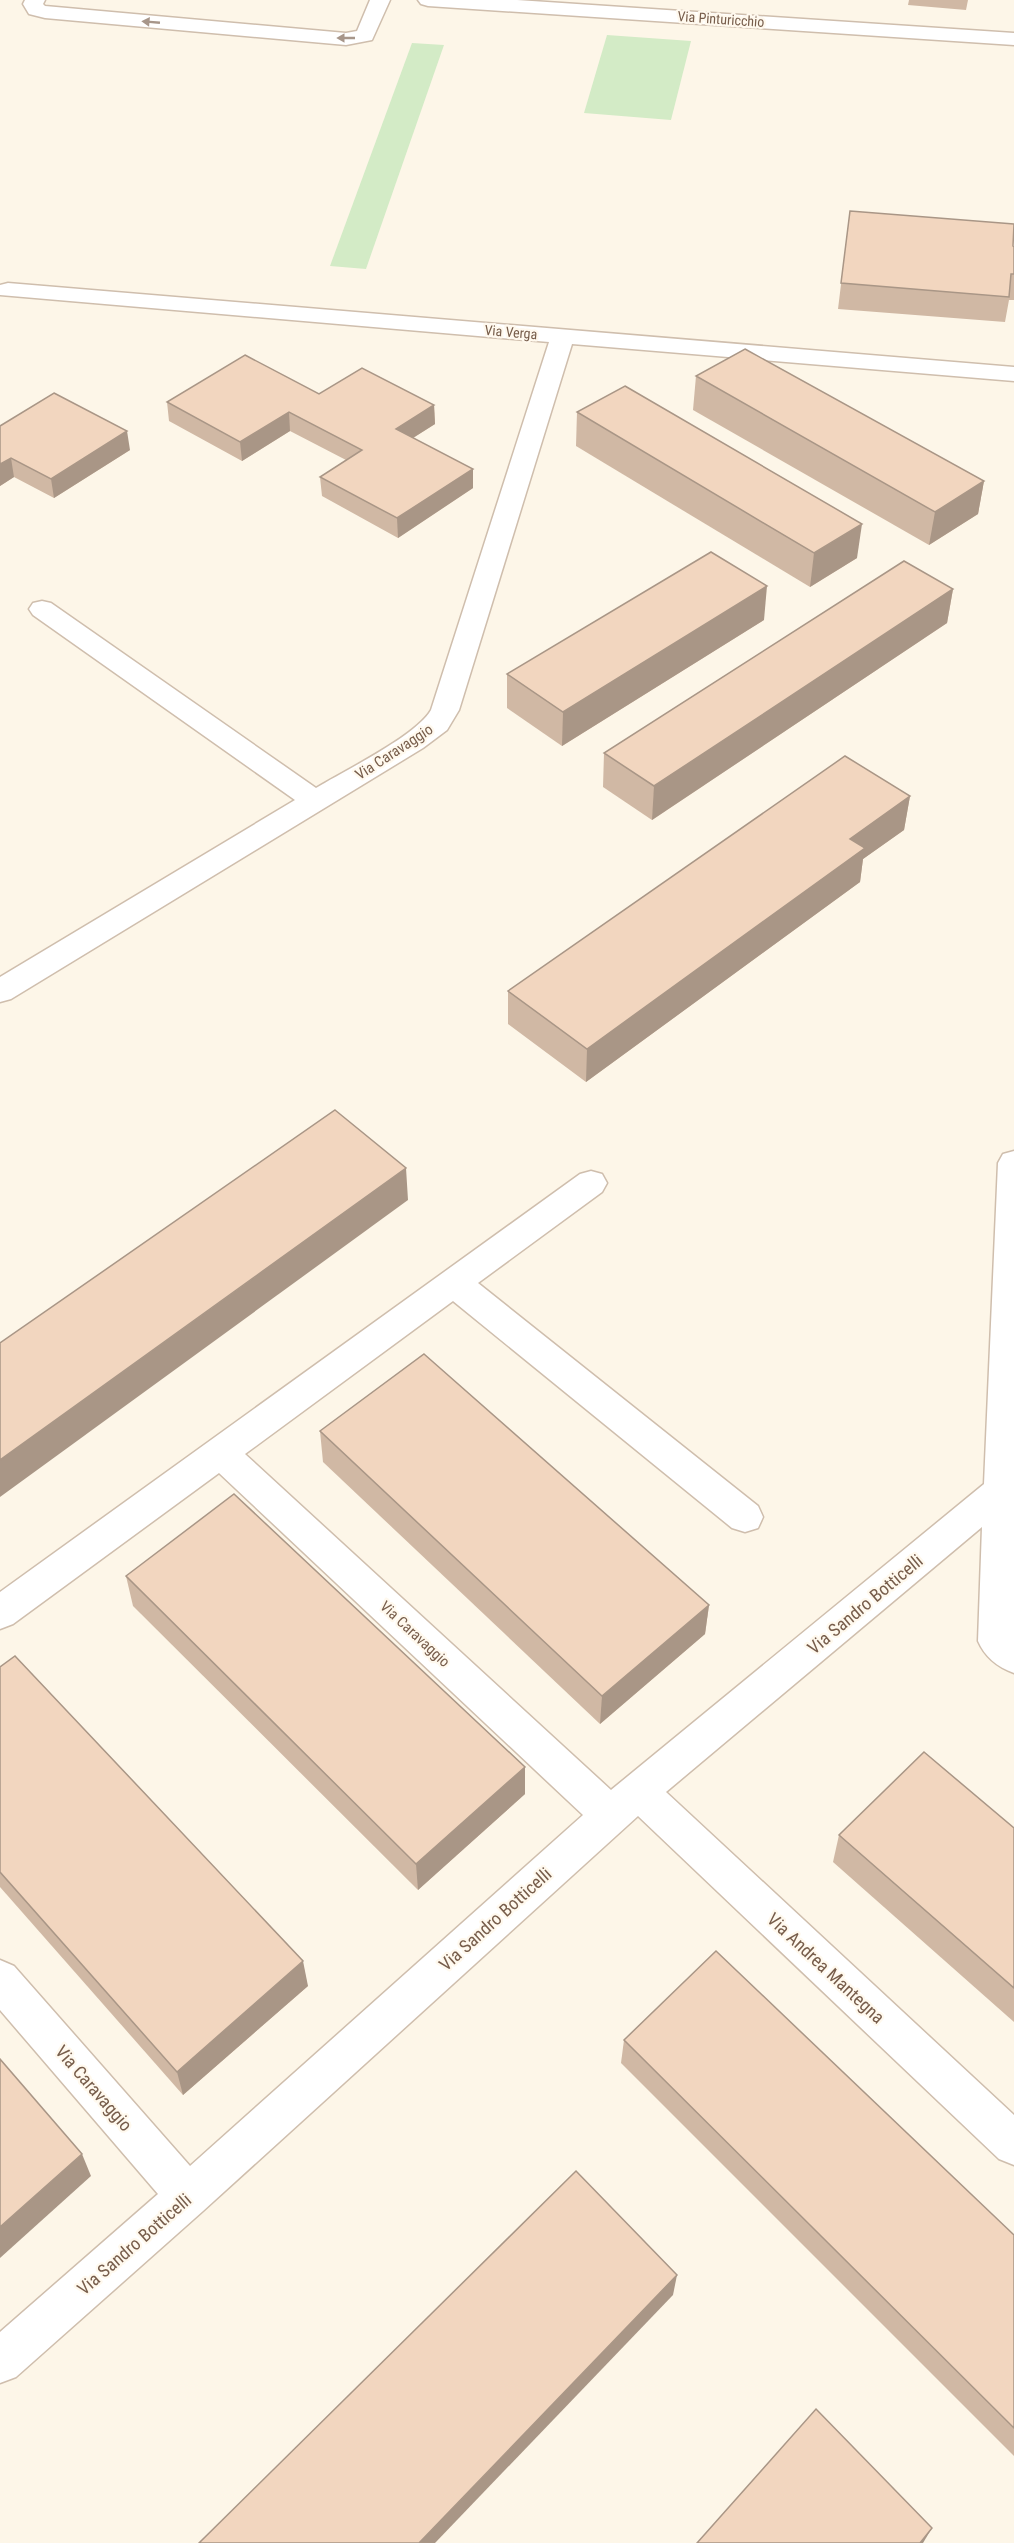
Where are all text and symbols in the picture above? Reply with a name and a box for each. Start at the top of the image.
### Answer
street label: Via Pinturicchio [677,8,765,30]
one-way arrow [142,17,161,27]
one-way arrow [336,33,355,43]
street label: Via Verga [484,322,538,342]
street label: Via Caravaggio [352,720,436,784]
street label: Via Sandro Botticelli [803,1550,927,1658]
street label: Via Caravaggio [376,1597,454,1671]
street label: Via Sandro Botticelli [435,1863,555,1975]
street label: Via Andrea Mantegna [763,1908,889,2028]
street label: Via Caravaggio [51,2041,137,2135]
street label: Via Sandro Botticelli [73,2189,195,2299]

